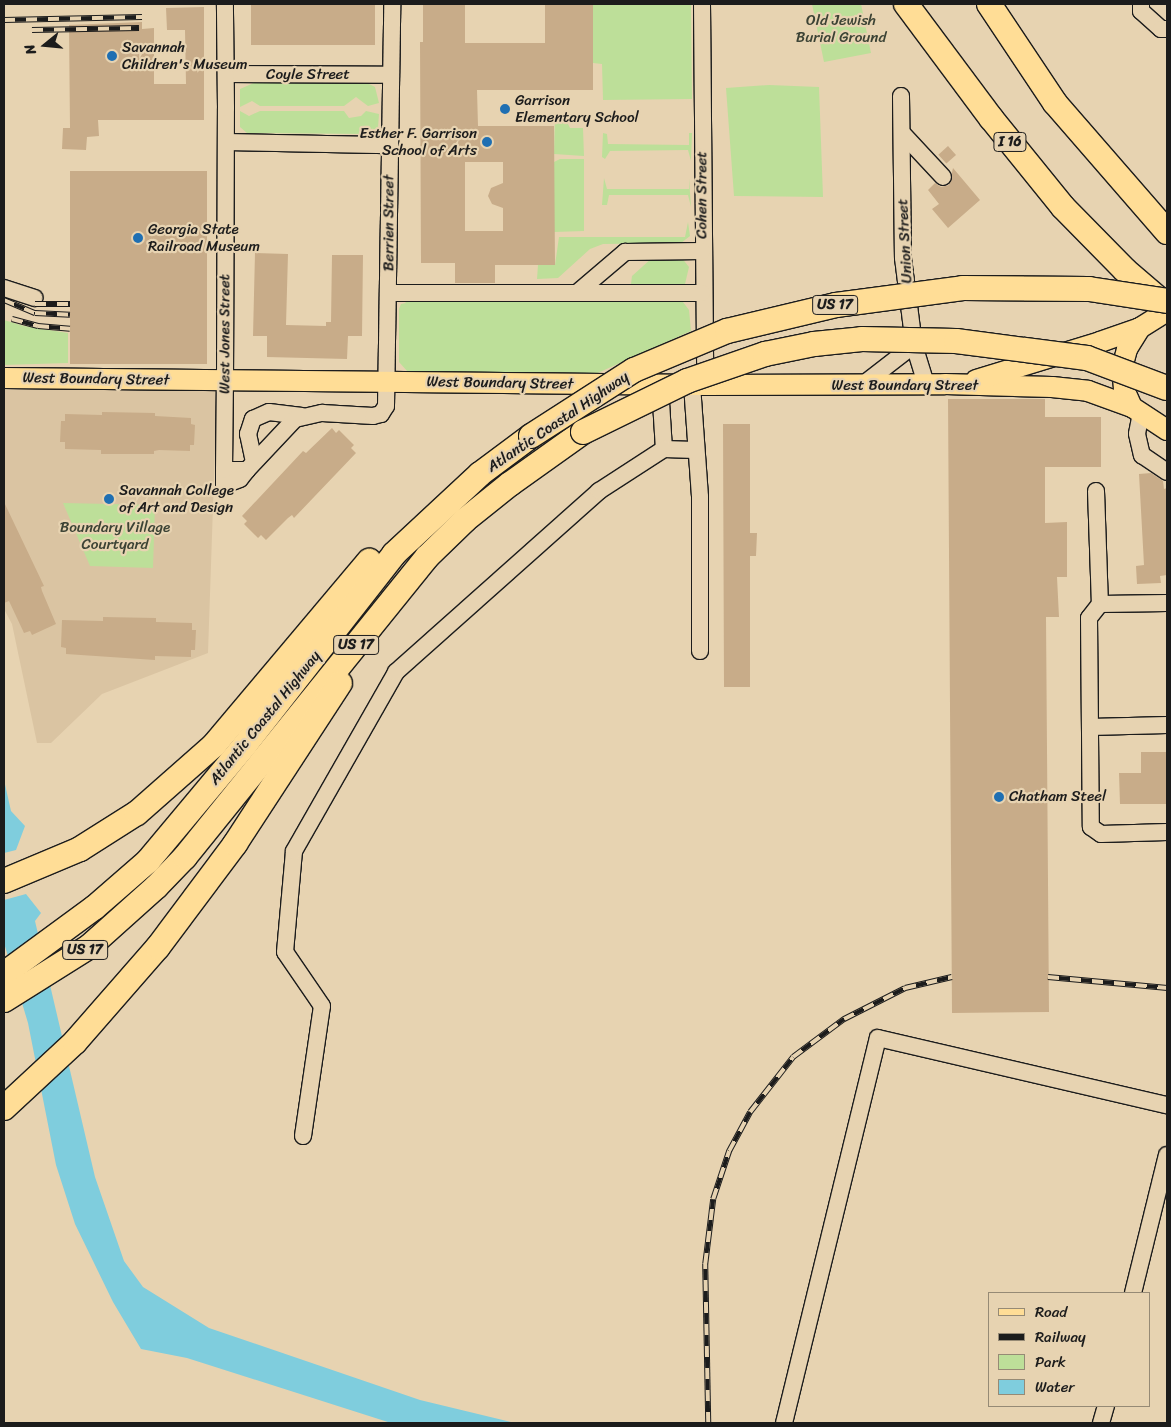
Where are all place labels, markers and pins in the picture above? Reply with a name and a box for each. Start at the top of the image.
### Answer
place label: Savannah Children's Museum [122,38,248,73]
marker: Savannah Children's Museum [106,50,118,62]
place label: Garrison Elementary School [515,91,639,126]
marker: Garrison Elementary School [499,103,511,115]
place label: Esther F. Garrison School of Arts [360,124,477,159]
marker: Esther F. Garrison School of Arts [481,136,493,148]
place label: Georgia State Railroad Museum [148,220,260,255]
marker: Georgia State Railroad Museum [132,232,144,244]
place label: Savannah College of Art and Design [119,481,234,516]
marker: Savannah College of Art and Design [103,493,115,505]
place label: Chatham Steel [1009,788,1107,806]
marker: Chatham Steel [993,791,1005,803]

